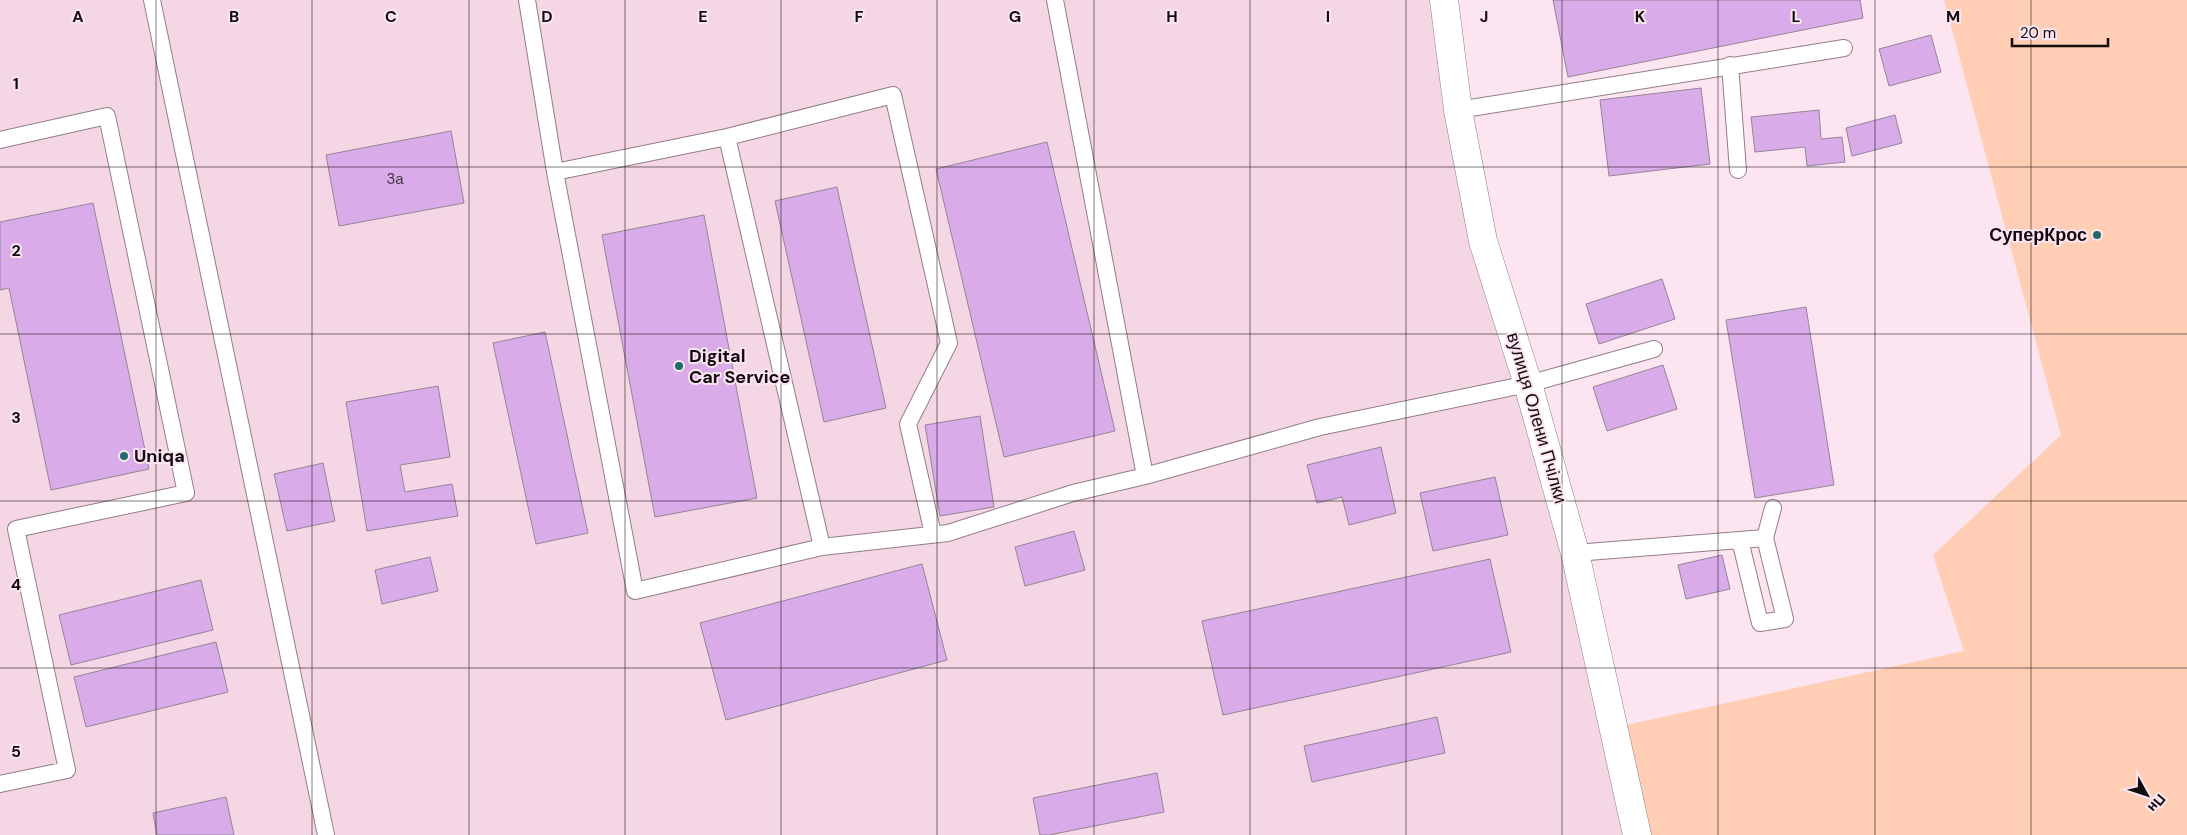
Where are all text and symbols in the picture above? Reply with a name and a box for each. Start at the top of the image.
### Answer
text: A [72,6,84,27]
text: B [229,6,239,27]
text: C [385,6,397,27]
text: D [541,6,553,27]
text: E [698,6,708,27]
text: F [855,6,864,27]
text: G [1009,6,1021,27]
text: H [1166,6,1178,27]
text: I [1326,6,1330,27]
text: J [1480,6,1488,27]
text: K [1635,6,1646,27]
text: L [1792,6,1801,27]
text: M [1946,6,1960,27]
scale bar [2012,15,2108,47]
text: 20 m [2020,23,2056,43]
text: 1 [13,73,19,94]
house number: 3а [386,169,404,189]
place label: СуперКрос [1989,223,2087,247]
marker: СуперКрос [2091,229,2103,241]
text: 2 [11,240,21,261]
street label: вулиця Олени Пчілки [1501,330,1573,506]
place label: Digital Car Service [689,344,791,389]
marker: Digital Car Service [673,360,685,372]
text: 3 [11,407,21,428]
place label: Uniqa [134,444,185,468]
marker: Uniqa [118,450,130,462]
text: 4 [11,574,21,595]
text: 5 [11,741,21,762]
north arrow [2122,770,2172,820]
text: Пн [2144,790,2170,816]

